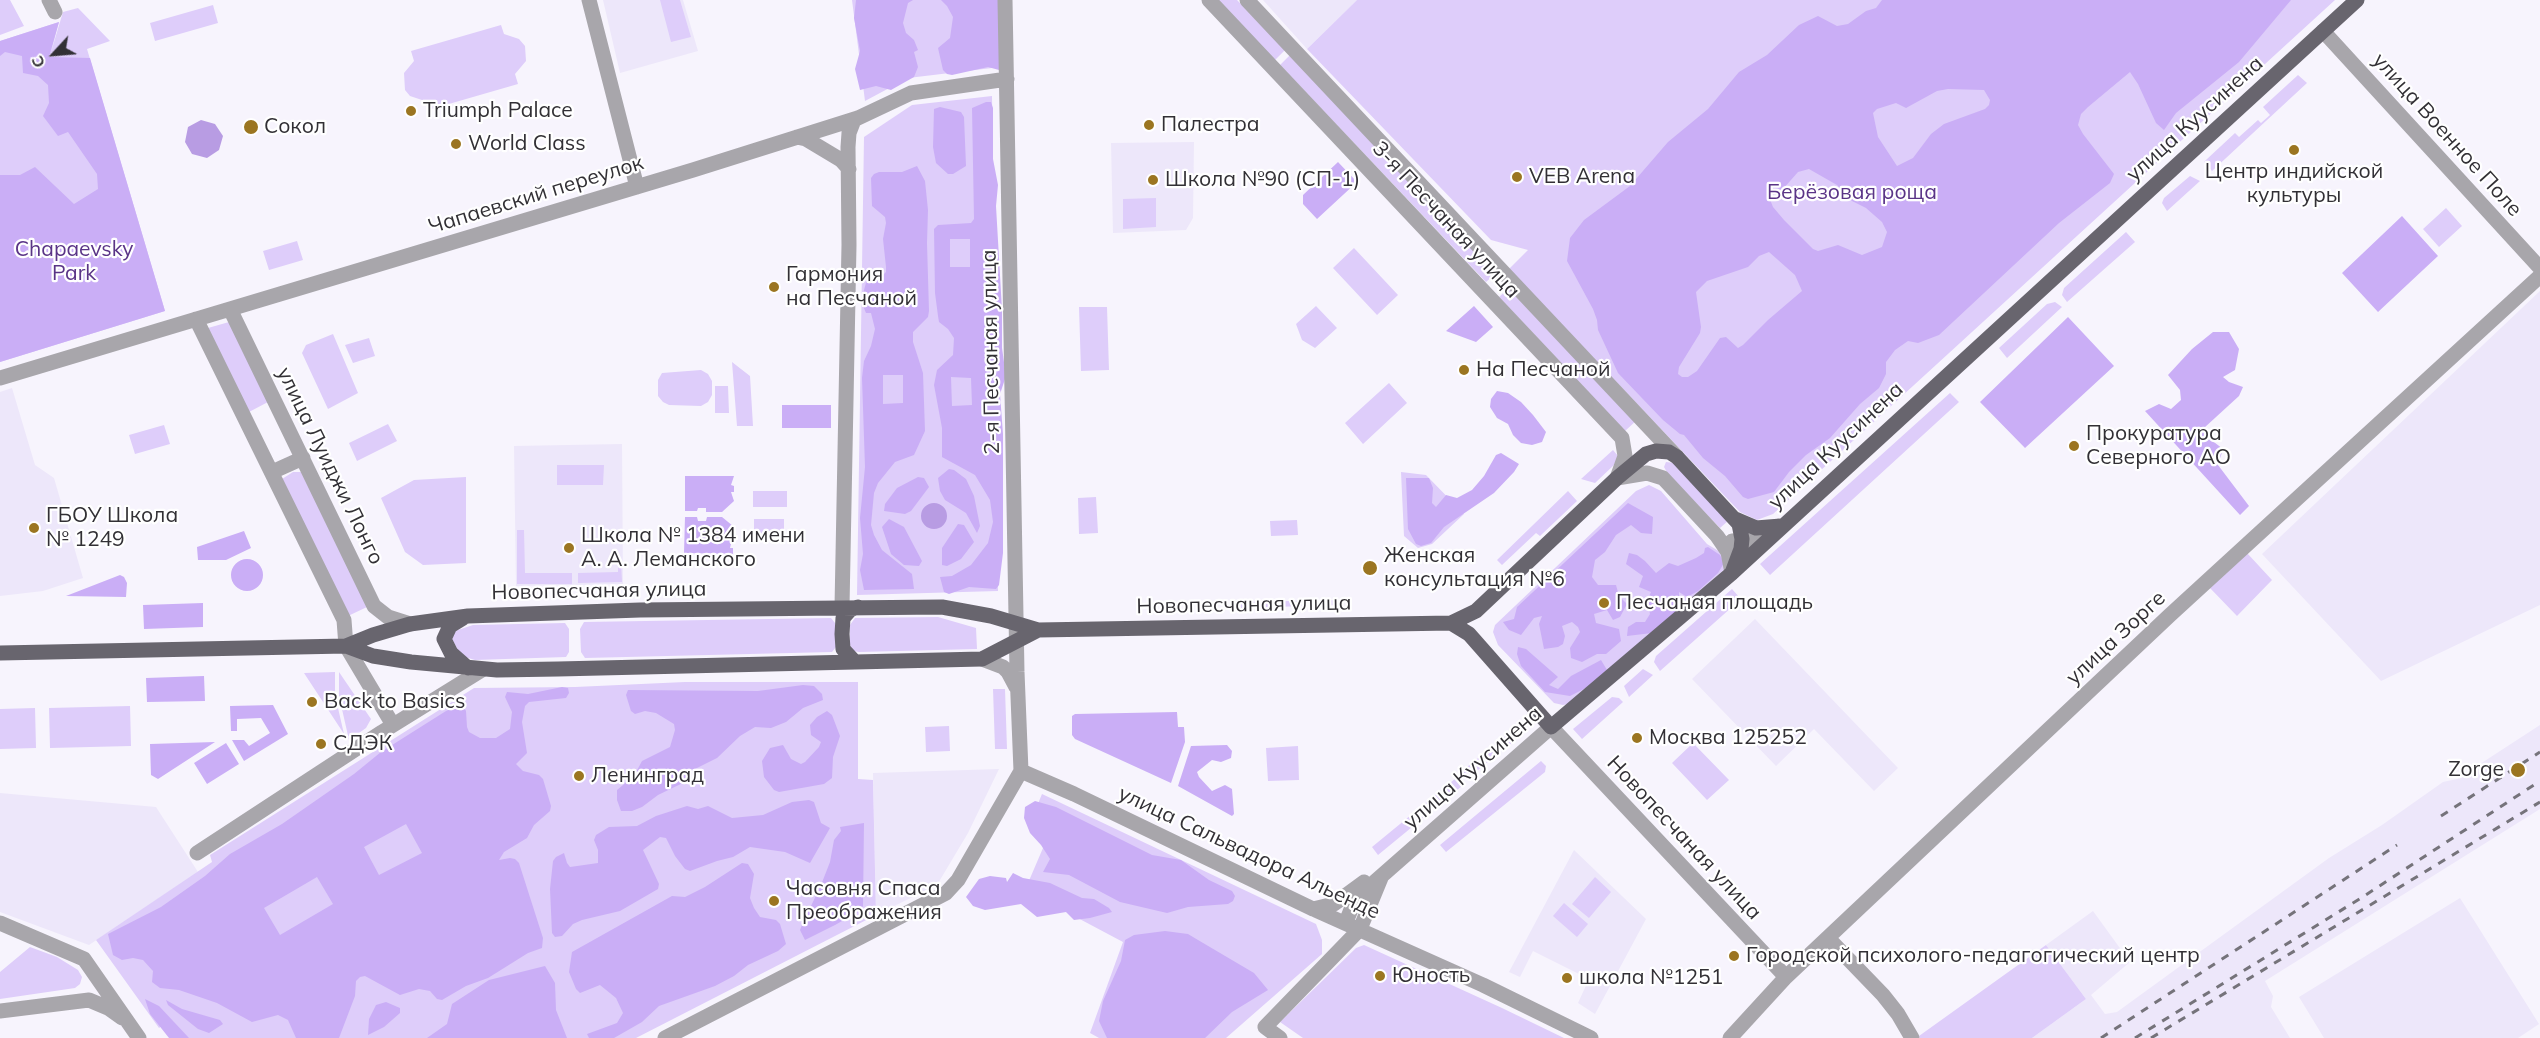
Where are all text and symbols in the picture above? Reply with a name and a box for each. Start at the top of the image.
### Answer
north arrow [24,24,84,84]
street label: улица Военное Поле [2367,48,2527,222]
street label: улица Куусинена [2121,51,2269,187]
text: С [26,53,49,71]
place label: Triumph Palace [423,98,573,124]
marker: Triumph Palace [404,104,418,118]
place label: Палестра [1161,112,1260,138]
place label: Сокол [264,114,326,140]
marker: Сокол [242,118,260,136]
marker: Палестра [1142,118,1156,132]
place label: World Class [468,131,586,157]
street label: 3-я Песчаная улица [1367,136,1525,304]
marker: World Class [449,137,463,151]
marker: Центр индийской культуры [2287,143,2301,157]
street label: Чапаевский переулок [426,150,646,240]
place label: Центр индийской культуры [2205,159,2383,209]
place label: VEB Arena [1529,164,1635,190]
place label: Школа №90 (СП-1) [1165,167,1360,193]
marker: VEB Arena [1510,170,1524,184]
marker: Школа №90 (СП-1) [1146,173,1160,187]
park label: Берёзовая роща [1767,180,1937,206]
park label: Chapaevsky Park [15,237,133,287]
street label: 2-я Песчаная улица [977,249,1005,455]
place label: Гармония на Песчаной [786,262,917,312]
marker: Гармония на Песчаной [767,280,781,294]
place label: На Песчаной [1476,357,1611,383]
street label: улица Луиджи Лонго [271,363,389,569]
marker: На Песчаной [1457,363,1471,377]
street label: улица Куусинена [1763,377,1909,515]
place label: Прокуратура Северного АО [2086,421,2231,471]
marker: Прокуратура Северного АО [2067,439,2081,453]
place label: ГБОУ Школа № 1249 [46,503,178,553]
marker: ГБОУ Школа № 1249 [27,521,41,535]
place label: Школа № 1384 имени А. А. Леманского [581,523,805,573]
marker: Школа № 1384 имени А. А. Леманского [562,541,576,555]
place label: Женская консультация №6 [1384,543,1565,593]
marker: Женская консультация №6 [1361,559,1379,577]
street label: Новопесчаная улица [491,577,707,605]
street label: улица Зорге [2061,586,2171,690]
place label: Песчаная площадь [1616,590,1813,616]
street label: Новопесчаная улица [1136,591,1352,619]
marker: Песчаная площадь [1597,596,1611,610]
place label: Back to Basics [324,689,465,715]
marker: Back to Basics [305,695,319,709]
street label: улица Куусинена [1399,701,1547,835]
place label: Москва 125252 [1649,725,1807,751]
place label: СДЭК [333,731,392,757]
marker: Москва 125252 [1630,731,1644,745]
marker: СДЭК [314,737,328,751]
street label: Новопесчаная улица [1601,751,1767,925]
place label: Zorge [2448,757,2504,783]
marker: Zorge [2509,761,2527,779]
place label: Ленинград [591,763,704,789]
marker: Ленинград [572,769,586,783]
street label: улица Сальвадора Альенде [1114,781,1384,925]
place label: Часовня Спаса Преображения [786,876,942,926]
marker: Часовня Спаса Преображения [767,894,781,908]
place label: Городской психолого-педагогический центр [1746,943,2200,969]
marker: Городской психолого-педагогический центр [1727,949,1741,963]
place label: Юность [1392,963,1470,989]
place label: школа №1251 [1579,965,1723,991]
marker: Юность [1373,969,1387,983]
marker: школа №1251 [1560,971,1574,985]

